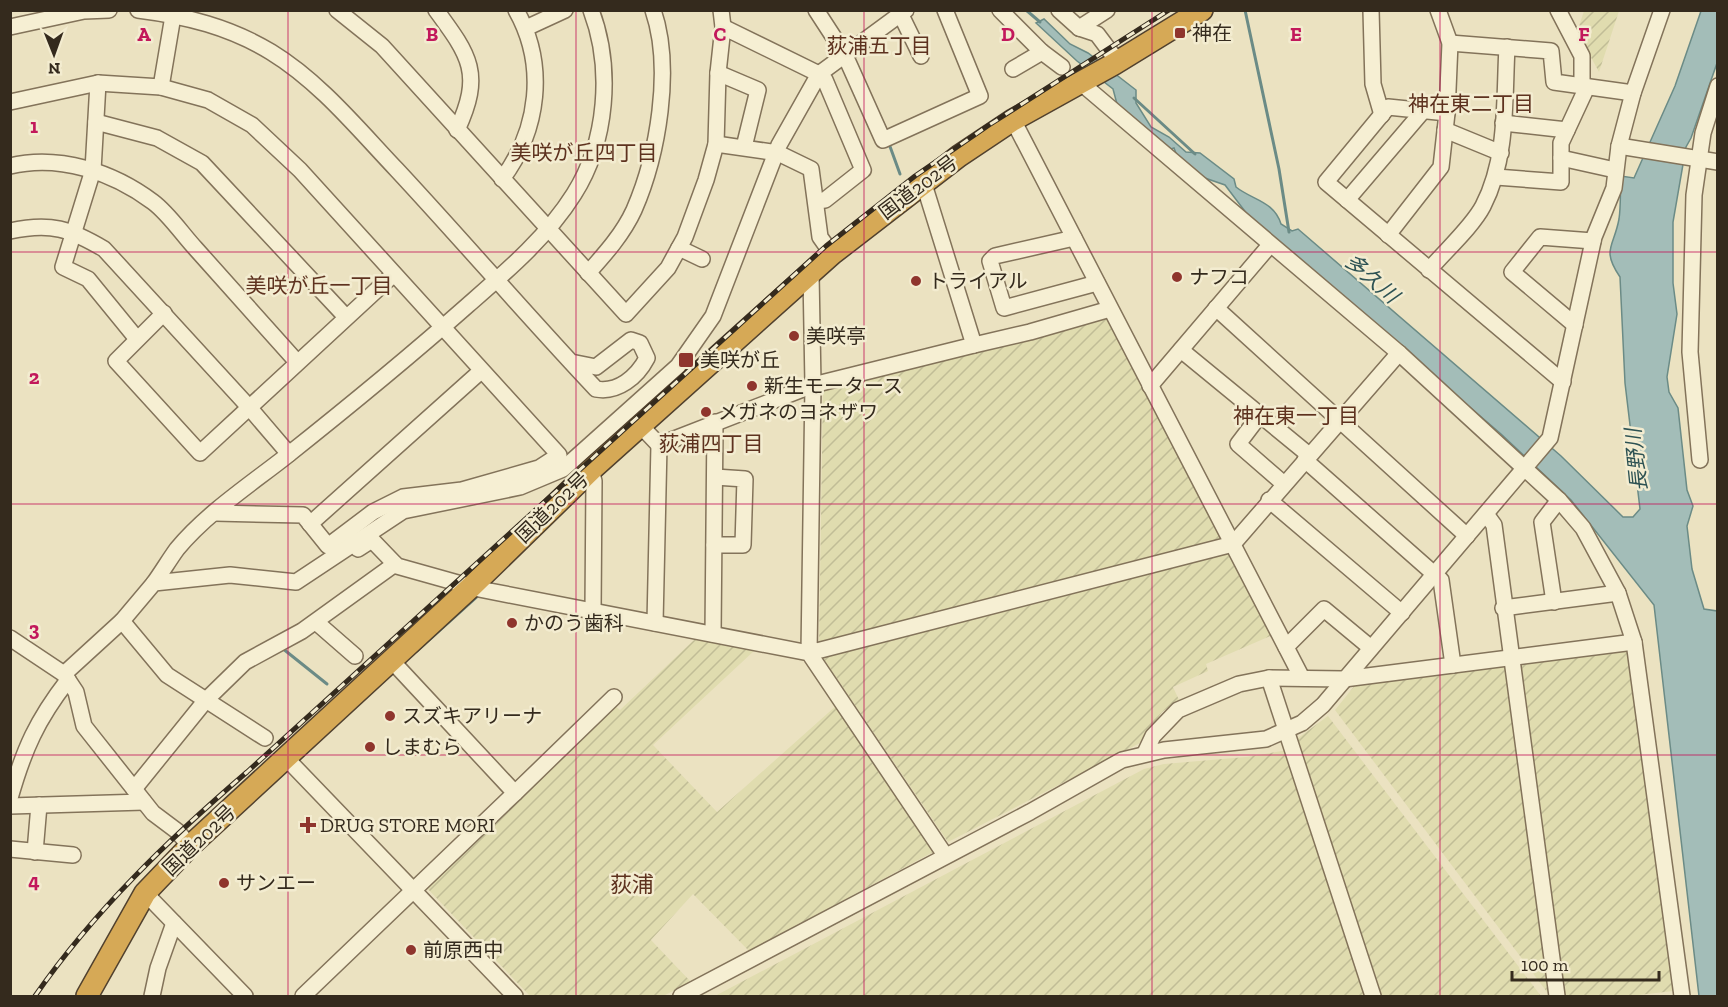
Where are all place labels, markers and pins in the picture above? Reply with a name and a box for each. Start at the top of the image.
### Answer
place label: 神在 [1192,21,1232,45]
marker: 神在 [1173,26,1187,40]
place label: ナフコ [1189,265,1249,289]
place label: トライアル [928,269,1028,293]
marker: ナフコ [1170,270,1184,284]
marker: トライアル [909,274,923,288]
place label: 美咲亭 [806,324,866,348]
marker: 美咲亭 [787,329,801,343]
place label: 美咲が丘 [700,348,780,372]
marker: 美咲が丘 [677,351,695,369]
place label: 新生モータース [764,374,903,398]
marker: 新生モータース [745,379,759,393]
place label: メガネのヨネザワ [718,400,878,424]
marker: メガネのヨネザワ [699,405,713,419]
place label: かのう歯科 [524,611,624,635]
marker: かのう歯科 [505,616,519,630]
place label: スズキアリーナ [402,704,542,728]
marker: スズキアリーナ [383,709,397,723]
place label: しまむら [382,735,462,759]
marker: しまむら [363,740,377,754]
place label: DRUG STORE MORI [320,813,495,837]
marker: DRUG STORE MORI [301,818,315,832]
place label: サンエー [236,871,316,895]
marker: サンエー [217,876,231,890]
place label: 前原西中 [423,938,503,962]
marker: 前原西中 [404,943,418,957]

